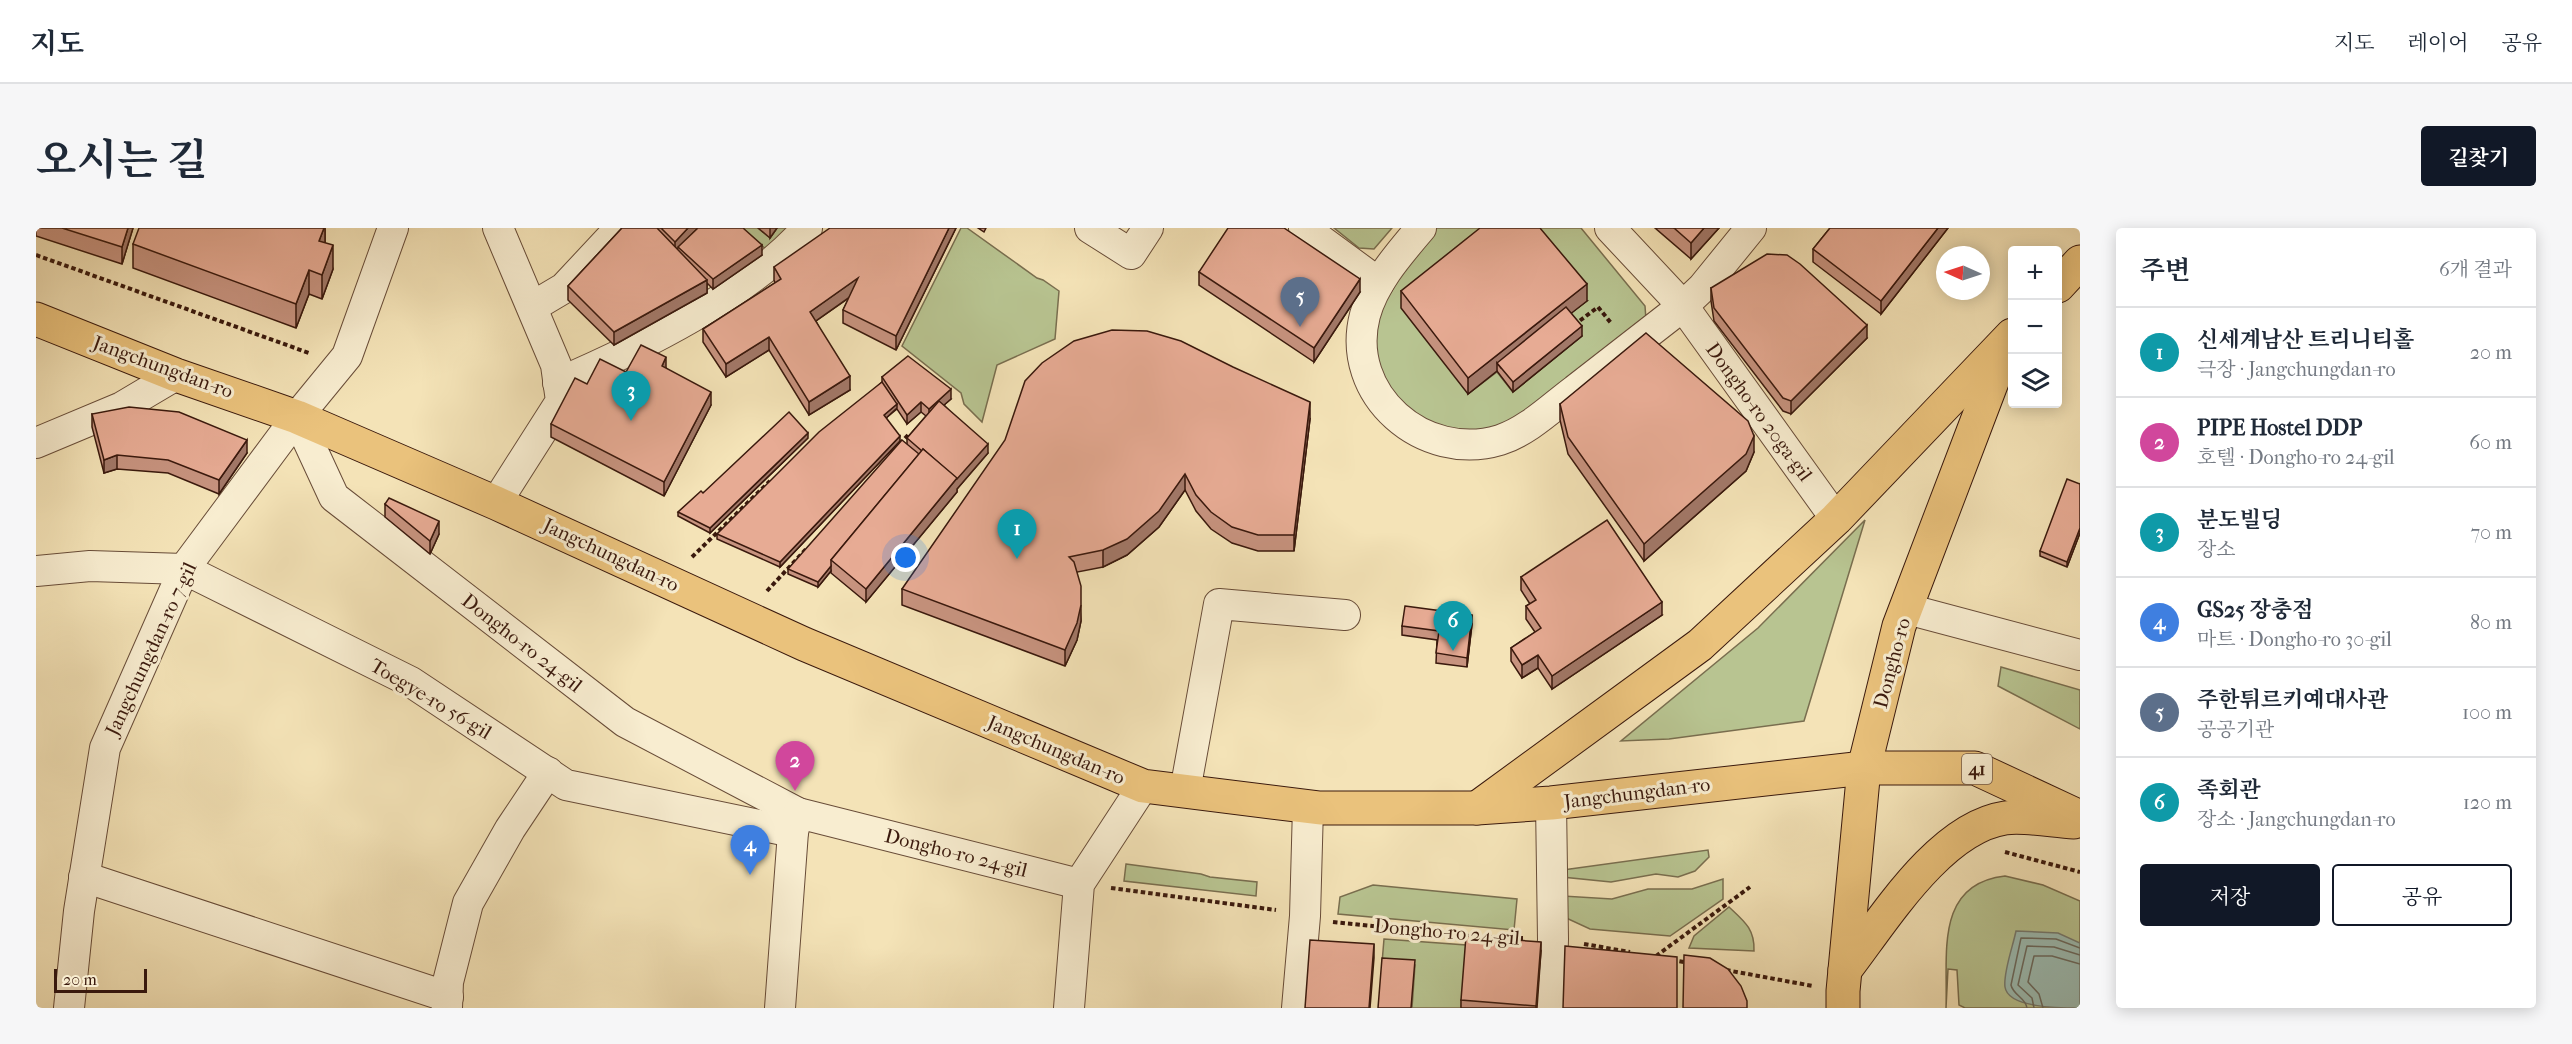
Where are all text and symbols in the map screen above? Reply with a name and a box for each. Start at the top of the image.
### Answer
text: 지도 [30,27,84,60]
text: 지도 [2334,31,2375,55]
text: 레이어 [2408,31,2468,55]
text: 공유 [2501,31,2542,55]
button: 길찾기 [2421,126,2536,186]
text: 오시는 길 [36,136,207,185]
north arrow [1936,246,1990,300]
map controls [2008,246,2062,408]
button: + [2008,246,2062,300]
text: 주변 [2140,255,2190,286]
text: 6개 결과 [2439,258,2512,281]
pin: 5 [1280,278,1320,327]
button: − [2008,300,2062,354]
text: 신세계남산 트리니티홀 [2197,327,2414,353]
street label: Jangchungdan-ro [88,330,236,403]
street label: Dongho-ro 20ga-gil [1701,338,1817,486]
text: 1 [2156,341,2163,364]
text: 20 m [2470,341,2512,364]
button: layers [2008,354,2062,408]
text: 극장 · Jangchungdan-ro [2197,358,2396,381]
pin: 3 [612,372,650,421]
text: PIPE Hostel DDP [2197,415,2362,441]
text: 2 [2154,431,2165,454]
text: 60 m [2469,431,2512,454]
text: 호텔 · Dongho-ro 24-gil [2197,446,2395,469]
text: 분도빌딩 [2197,507,2282,533]
pin: 1 [998,510,1036,559]
street label: Jangchungdan-ro [538,513,683,597]
text: 3 [2155,521,2164,544]
text: 70 m [2470,521,2512,544]
text: 장소 [2197,538,2236,561]
your location [891,543,920,572]
street label: Jangchungdan-ro 7-gil [100,558,201,741]
street label: Dongho-ro 24-gil [457,589,587,697]
text: GS25 장충점 [2197,597,2313,623]
pin: 6 [1434,602,1472,651]
text: 4 [2154,611,2165,634]
text: 80 m [2470,611,2512,634]
street label: Dongho-ro [1869,615,1915,711]
text: 마트 · Dongho-ro 30-gil [2197,628,2392,651]
street label: Toegye-ro 56-gil [366,654,496,744]
text: 주한튀르키예대사관 [2197,687,2388,713]
text: 5 [2155,701,2164,724]
text: 100 m [2462,701,2512,724]
street label: Jangchungdan-ro [982,710,1128,789]
text: 공공기관 [2197,718,2274,741]
pin: 2 [776,742,814,791]
road number: 41 [1962,754,1992,784]
street label: Jangchungdan-ro [1561,773,1711,814]
text: 족회관 [2197,777,2261,803]
text: 6 [2154,791,2165,814]
text: 120 m [2463,791,2512,814]
text: 장소 · Jangchungdan-ro [2197,808,2396,831]
street label: Dongho-ro 24-gil [882,824,1030,882]
pin: 4 [730,826,770,875]
button: 저장 [2140,864,2320,926]
button: 공유 [2332,864,2512,926]
street label: Dongho-ro 24-gil [1373,914,1521,950]
scale bar [54,966,147,994]
text: 20 m [63,970,97,989]

